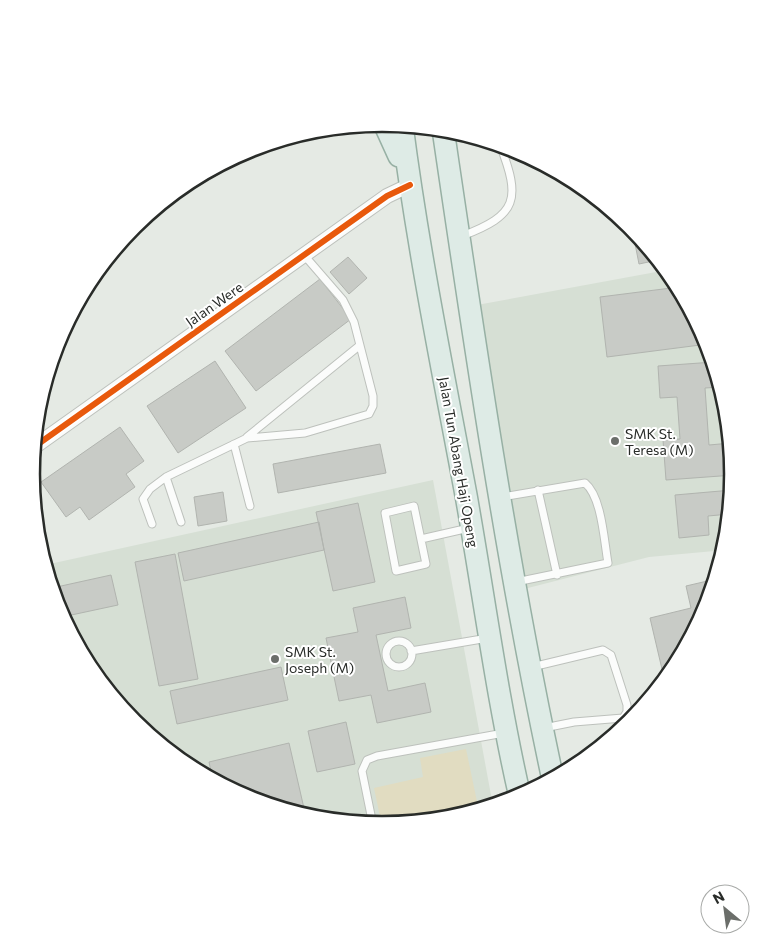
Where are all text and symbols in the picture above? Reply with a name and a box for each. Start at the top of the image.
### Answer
street label: Jalan Were [182,278,246,330]
street label: Jalan Tun Abang Haji Openg [436,375,482,549]
place label: SMK St. Teresa (M) [625,425,694,458]
marker: SMK St. Teresa (M) [609,435,621,447]
place label: SMK St. Joseph (M) [285,643,354,676]
marker: SMK St. Joseph (M) [269,653,281,665]
north arrow [700,884,750,934]
text: N [710,887,727,907]

